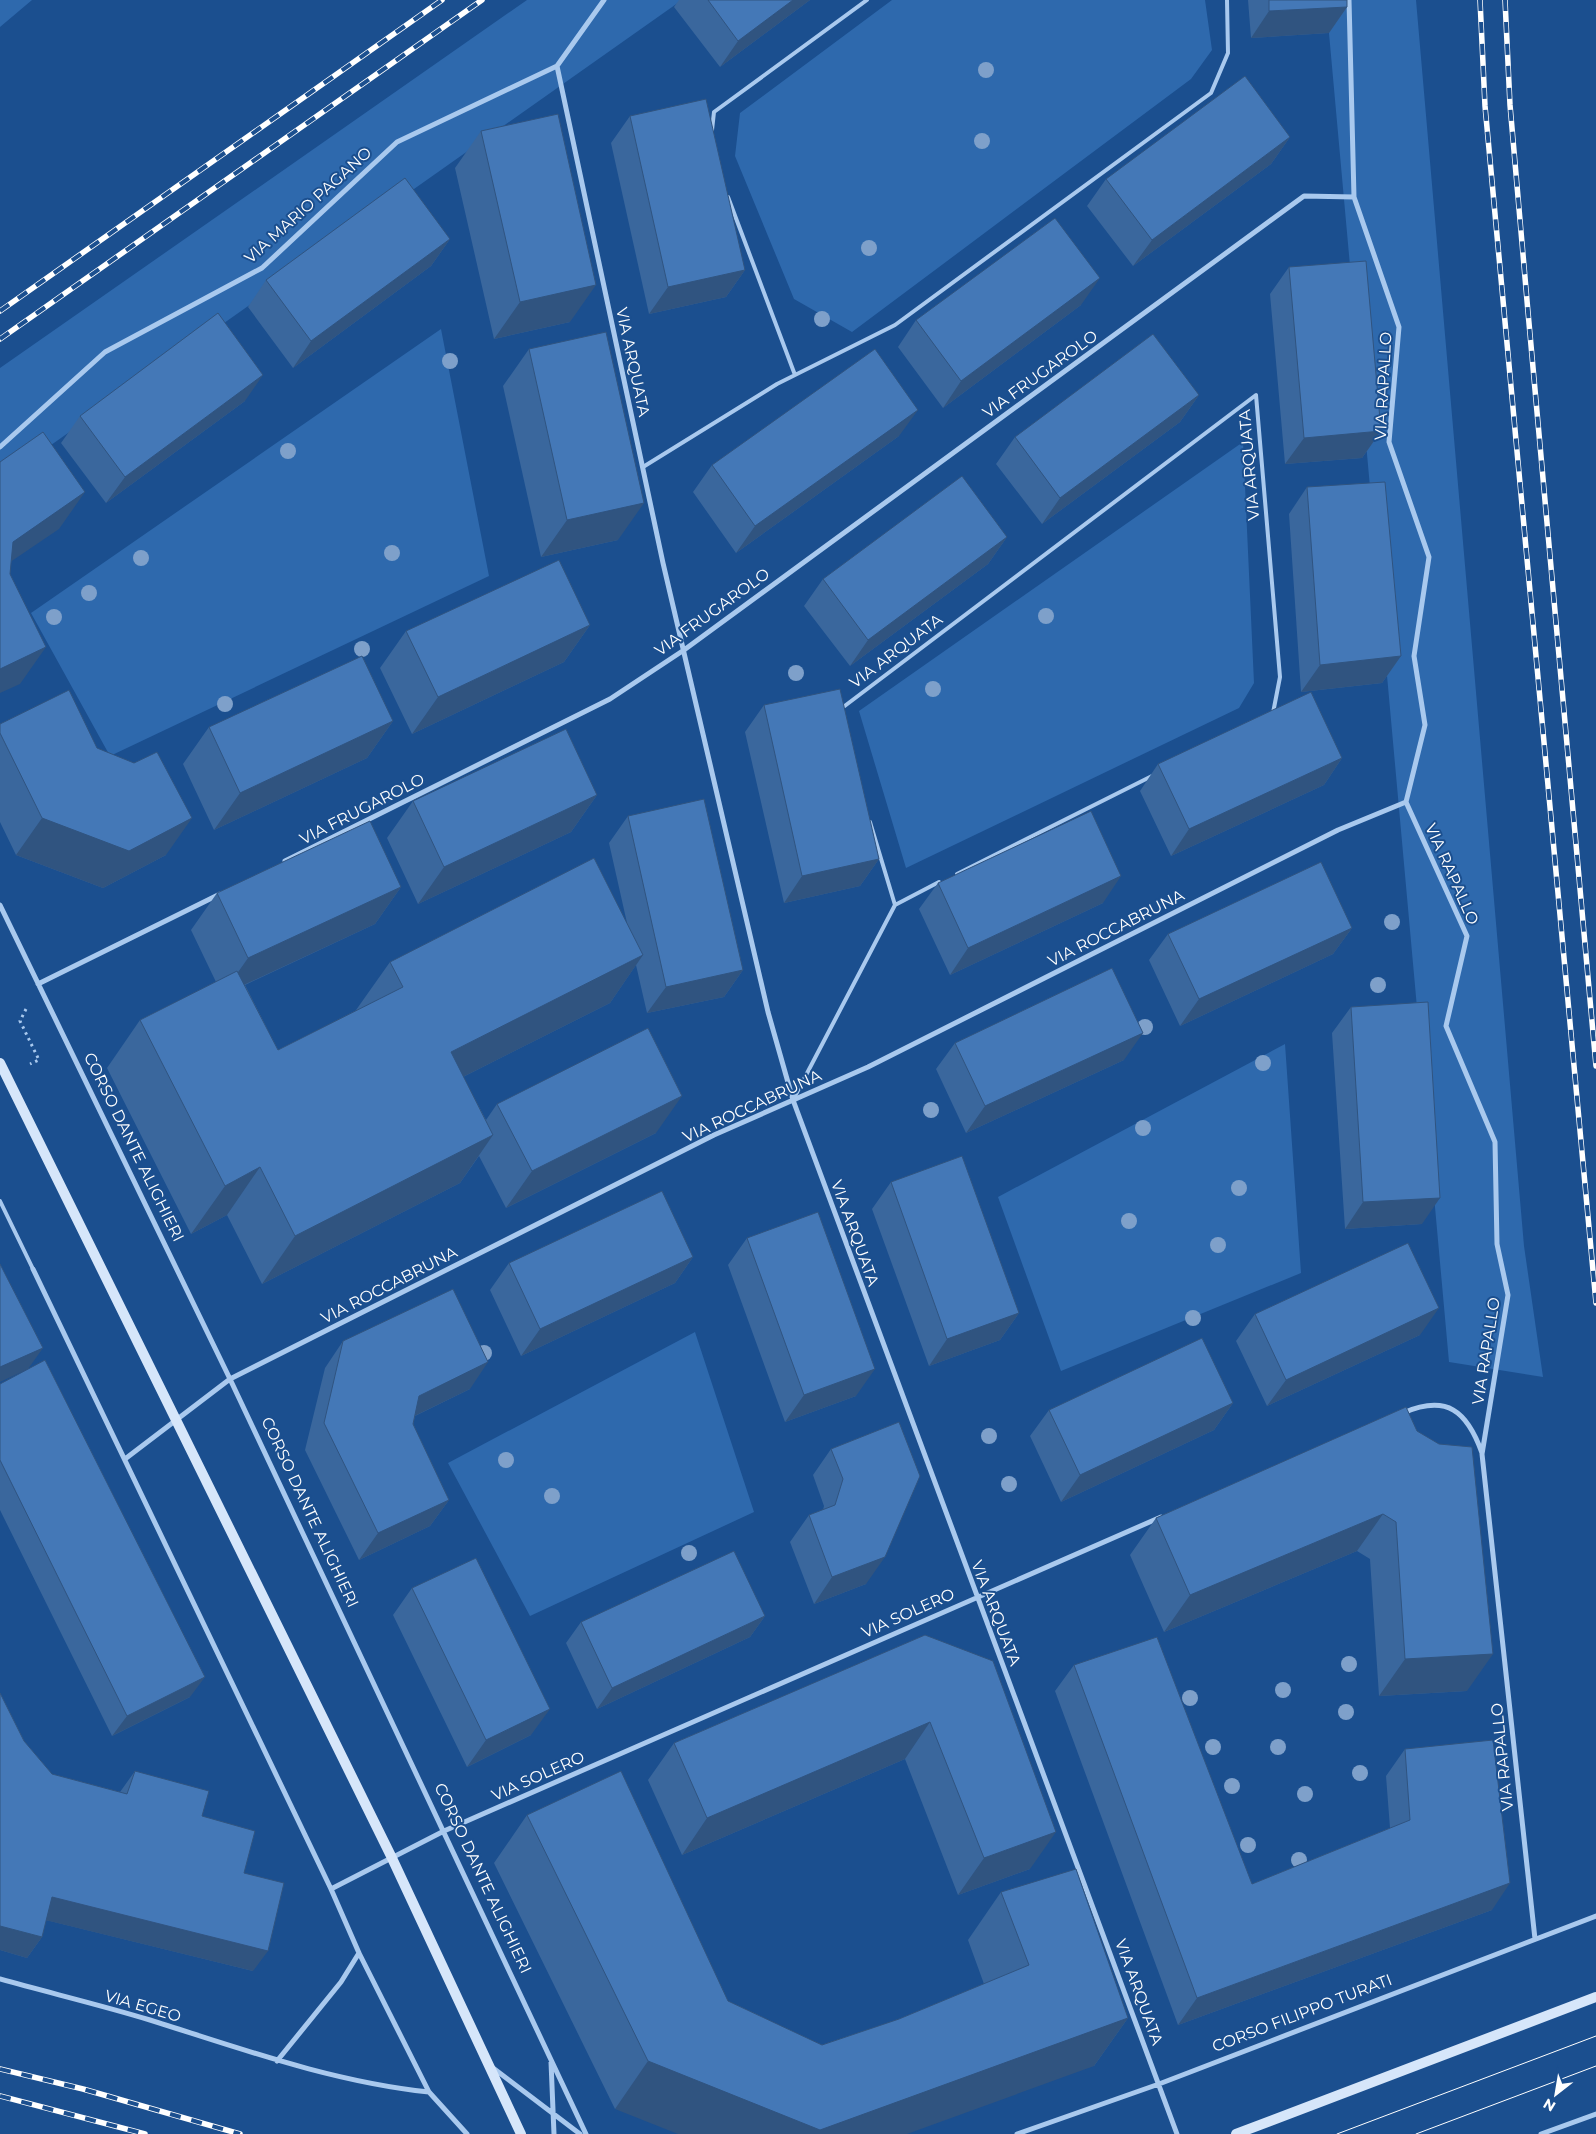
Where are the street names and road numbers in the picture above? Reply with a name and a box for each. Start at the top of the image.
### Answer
street label: VIA MARIO PAGANO [241,143,375,267]
street label: VIA ARQUATA [612,306,654,419]
street label: VIA FRUGAROLO [979,326,1101,422]
street label: VIA RAPALLO [1371,331,1395,441]
street label: VIA ARQUATA [1235,408,1263,521]
street label: VIA FRUGAROLO [651,564,773,660]
street label: VIA ARQUATA [846,610,947,692]
street label: VIA FRUGAROLO [297,769,427,849]
street label: VIA RAPALLO [1421,820,1483,928]
street label: VIA ROCCABRUNA [1045,885,1188,971]
street label: CORSO DANTE ALIGHIERI [80,1049,188,1245]
street label: VIA ROCCABRUNA [680,1065,825,1146]
street label: VIA ARQUATA [827,1177,883,1289]
street label: VIA ROCCABRUNA [318,1242,461,1328]
street label: VIA RAPALLO [1468,1296,1504,1406]
street label: CORSO DANTE ALIGHIERI [257,1414,363,1610]
street label: VIA ARQUATA [967,1558,1025,1669]
street label: VIA SOLERO [859,1584,957,1642]
street label: VIA RAPALLO [1487,1702,1517,1812]
street label: VIA SOLERO [489,1747,587,1805]
street label: CORSO DANTE ALIGHIERI [430,1780,536,1976]
street label: VIA ARQUATA [1111,1936,1167,2048]
street label: CORSO FILIPPO TURATI [1209,1970,1395,2056]
street label: VIA EGEO [103,1986,183,2026]

